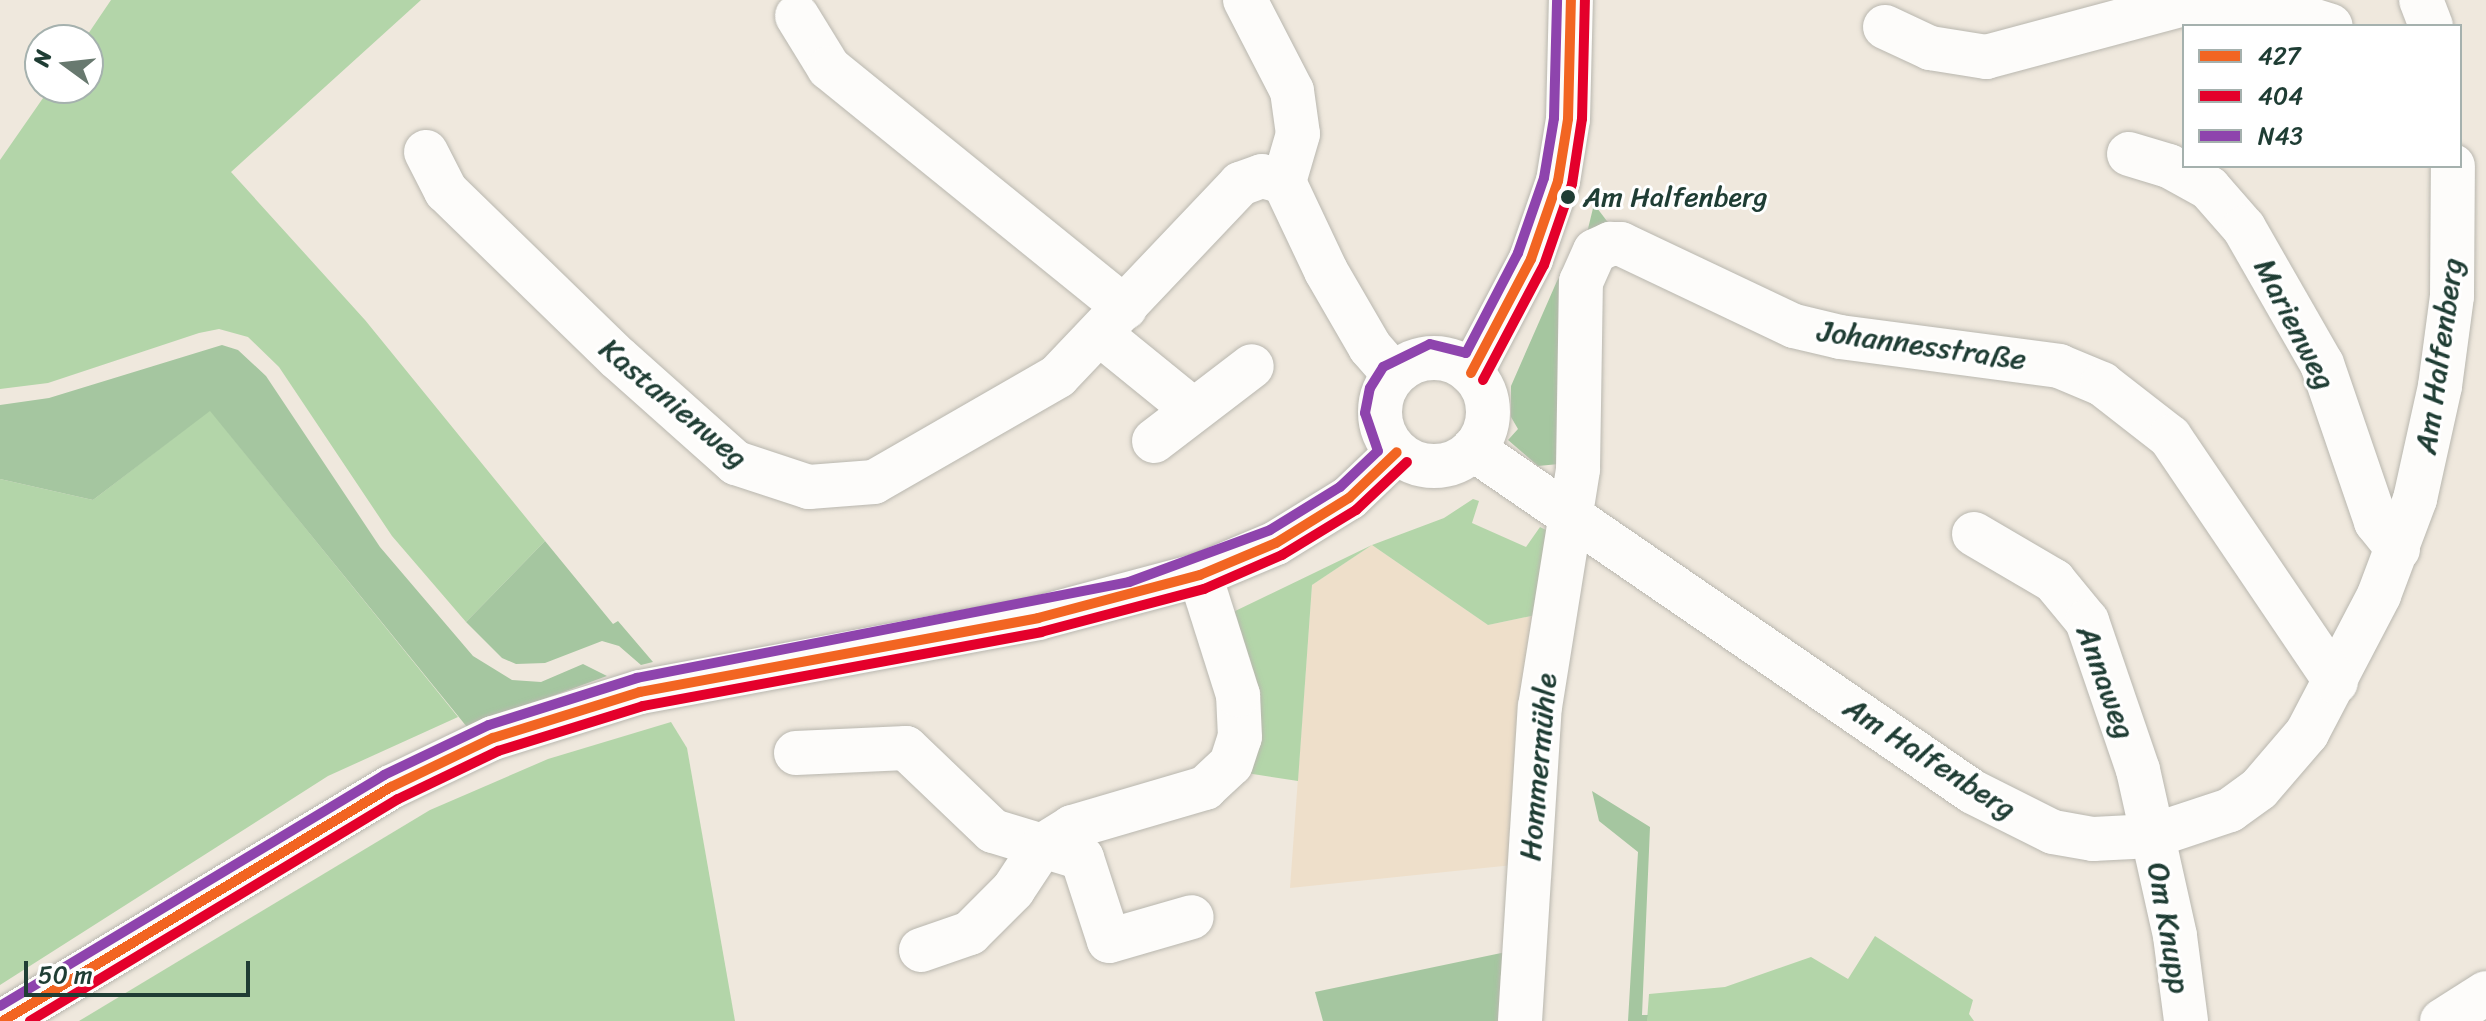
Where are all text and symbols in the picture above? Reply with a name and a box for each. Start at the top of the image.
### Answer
north arrow [24,24,104,104]
legend [2182,24,2462,168]
text: 427 [2258,35,2301,77]
text: N [21,46,63,71]
text: 404 [2258,75,2303,117]
text: N43 [2258,115,2303,157]
place label: Am Halfenberg [1583,180,1768,214]
marker: Am Halfenberg [1560,189,1576,205]
street label: Marienweg [2247,253,2343,395]
street label: Am Halfenberg [2407,255,2471,457]
street label: Johannesstraße [1815,313,2029,377]
street label: Kastanienweg [592,330,756,476]
street label: Annaweg [2069,620,2143,744]
street label: Hommermühle [1512,672,1564,862]
street label: Am Halfenberg [1837,689,2023,827]
street label: Om Knupp [2140,860,2198,996]
scale bar [28,945,254,995]
text: 50 m [38,954,93,996]

